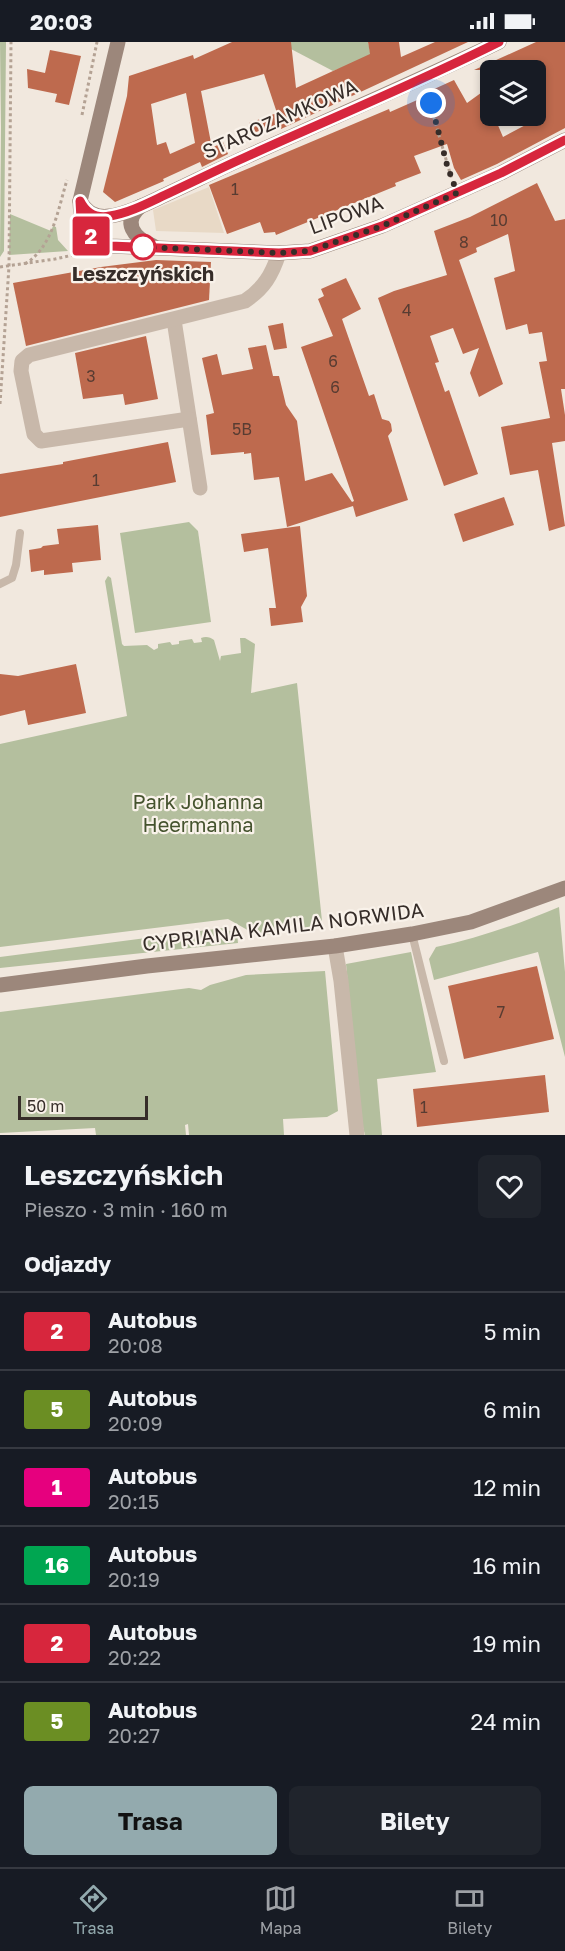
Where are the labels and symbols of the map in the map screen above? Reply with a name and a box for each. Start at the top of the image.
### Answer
street label: STAROZAMKOWA [198,73,361,163]
your location [416,88,446,118]
house number: 1 [231,179,239,199]
street label: LIPOWA [305,190,386,238]
house number: 10 [490,210,508,230]
line badge: 2 [72,216,110,256]
house number: 8 [459,232,469,252]
marker: Leszczyńskich [130,234,156,260]
place label: Leszczyńskich [72,261,214,285]
house number: 4 [402,300,412,320]
house number: 6 [328,351,338,371]
house number: 3 [86,366,96,386]
house number: 6 [330,377,340,397]
house number: 5B [232,419,252,439]
house number: 1 [92,470,100,490]
park label: Park Johanna Heermanna [133,789,263,836]
street label: CYPRIANA KAMILA NORWIDA [141,897,425,955]
house number: 7 [497,1002,505,1022]
scale bar [18,1093,148,1120]
house number: 1 [420,1097,428,1117]

